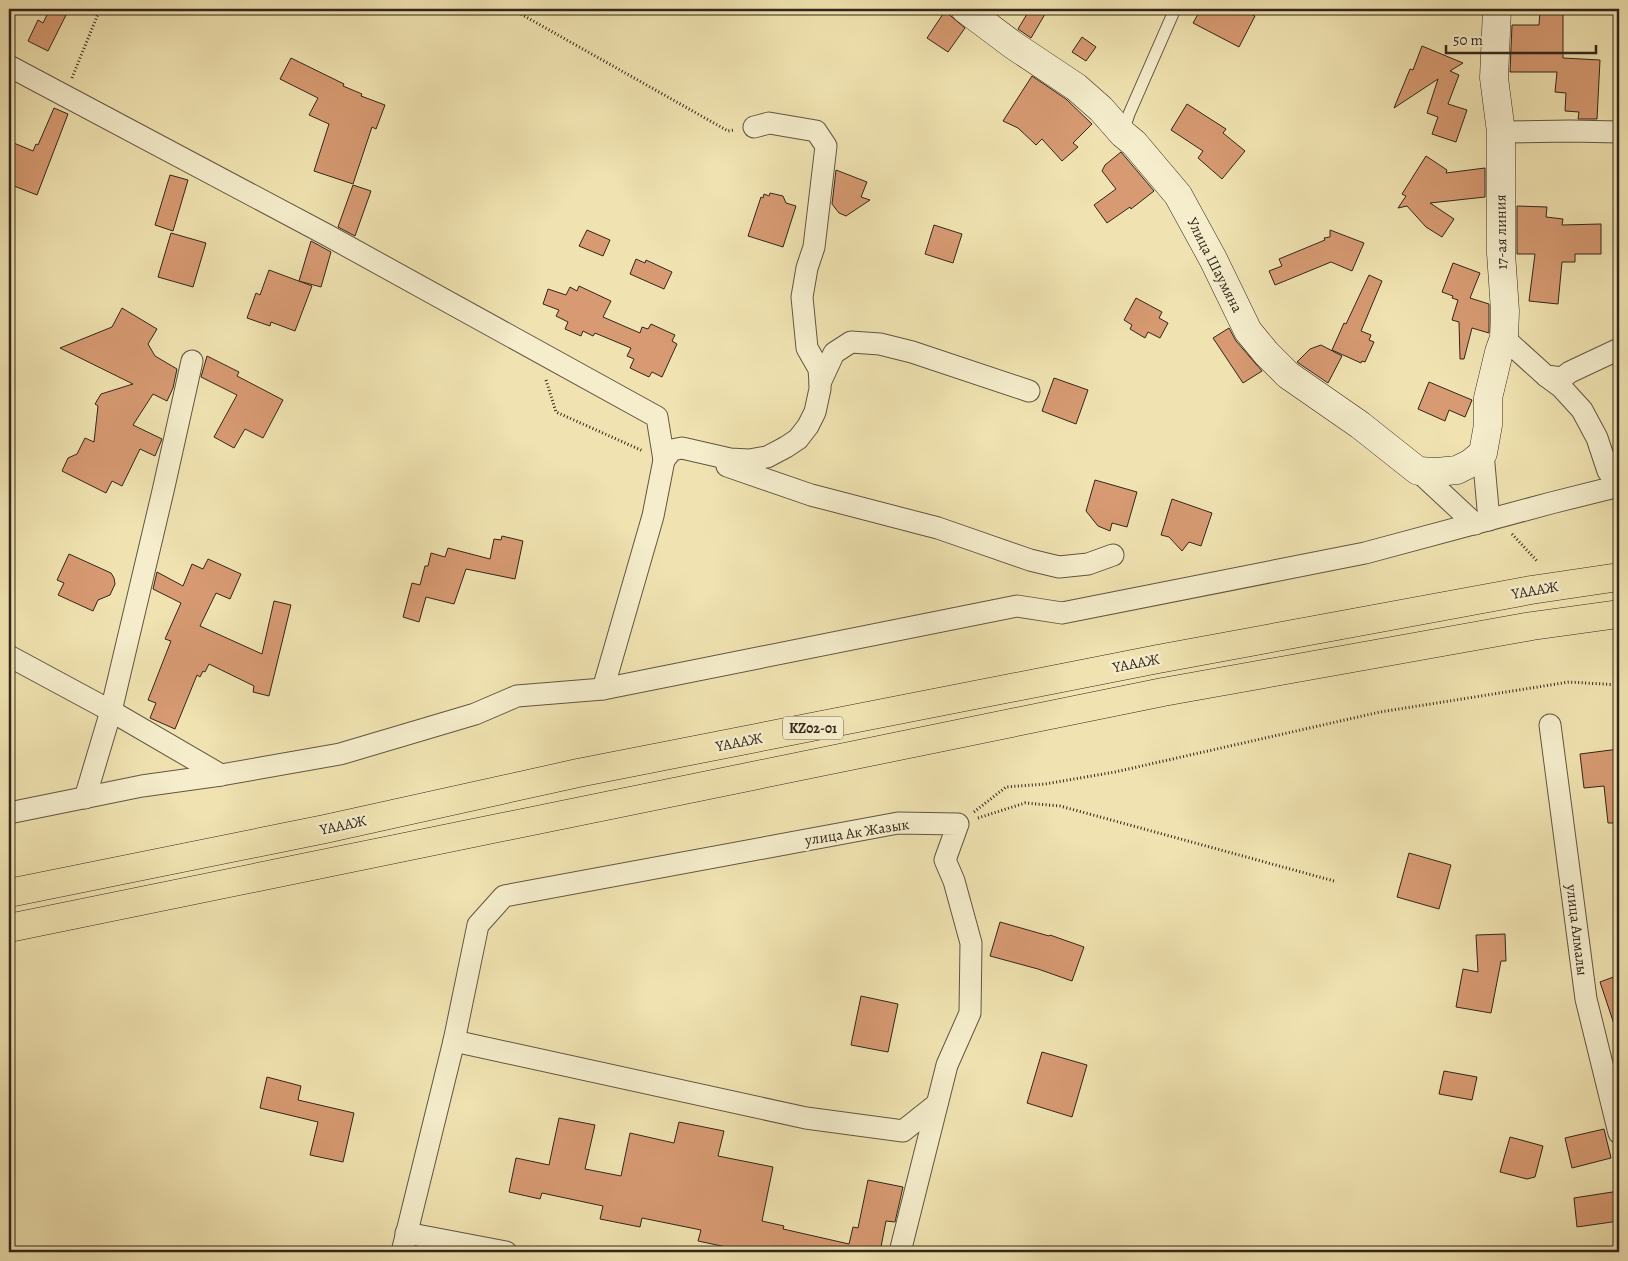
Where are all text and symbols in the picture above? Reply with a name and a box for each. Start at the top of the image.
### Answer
scale bar [1446,22,1596,54]
text: 50 m [1453,30,1483,50]
street label: 17-ая линия [1490,194,1512,270]
street label: Улица Шаумяна [1182,214,1248,316]
street label: ҮАААЖ [1509,576,1560,604]
street label: ҮАААЖ [1110,649,1161,678]
road number: KZ02-01 [783,716,843,740]
street label: ҮАААЖ [713,728,764,757]
street label: ҮАААЖ [317,810,368,840]
street label: улица Ак Жазык [803,814,911,850]
street label: улица Алмалы [1561,882,1593,977]

